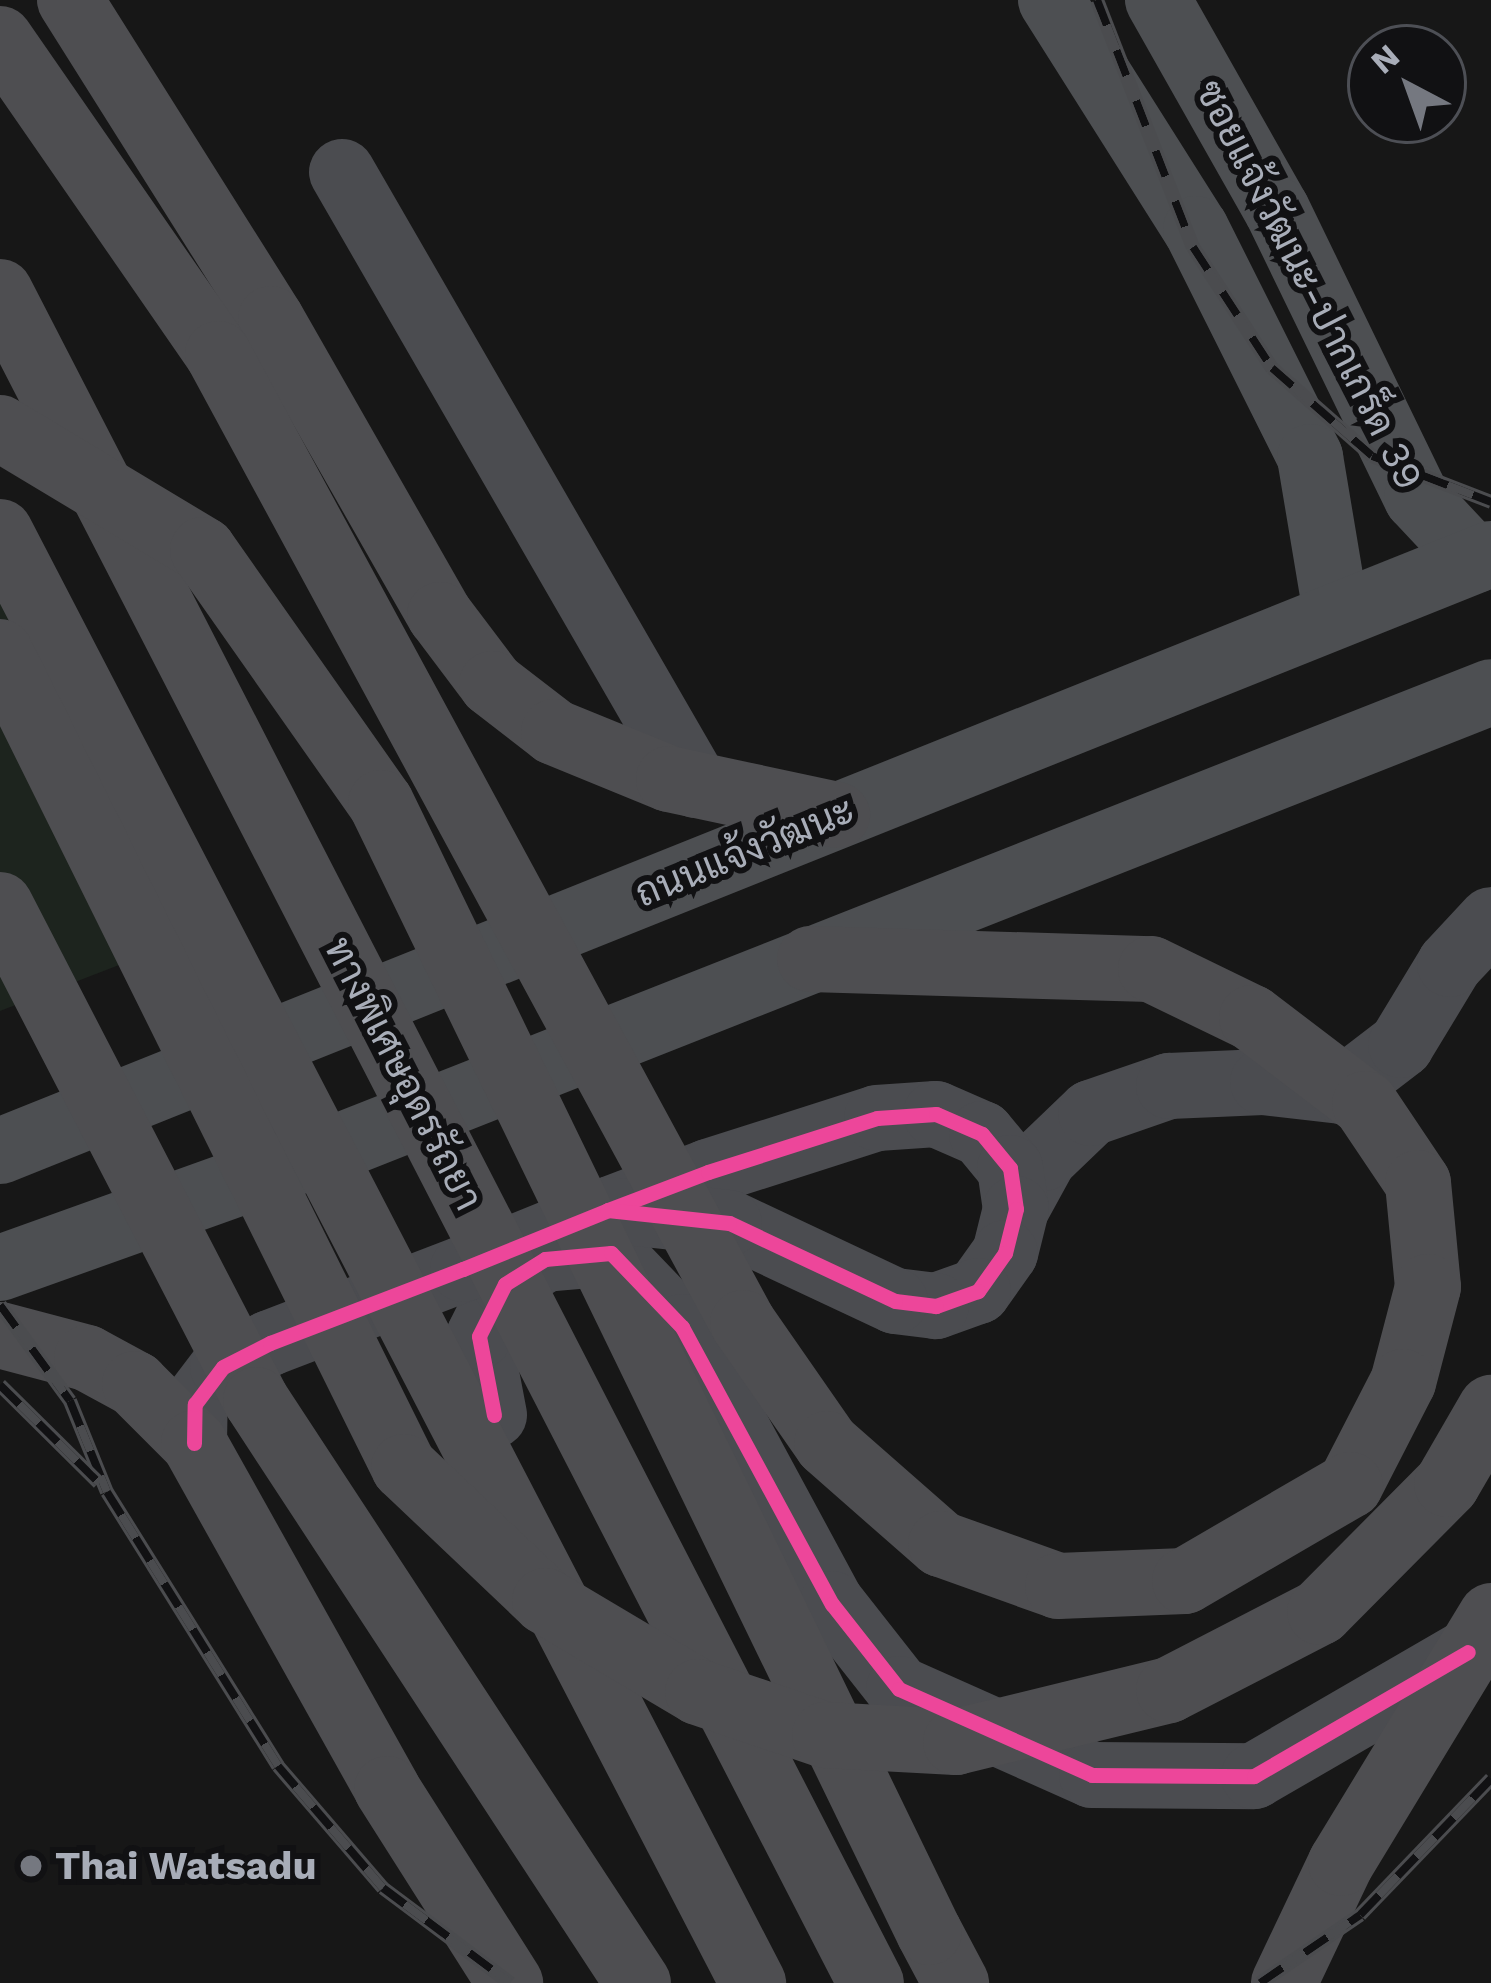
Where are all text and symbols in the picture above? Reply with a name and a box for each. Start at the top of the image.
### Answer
north arrow [1347,24,1467,144]
text: N [1363,36,1407,81]
street label: ซอยแจ้งวัฒนะ-ปากเกร็ด 39 [1185,73,1433,497]
street label: ถนนแจ้งวัฒนะ [629,787,861,917]
street label: ทางพิเศษอุดรรัถยา [314,930,492,1218]
place label: Thai Watsadu [55,1843,317,1889]
marker: Thai Watsadu [18,1853,44,1879]

